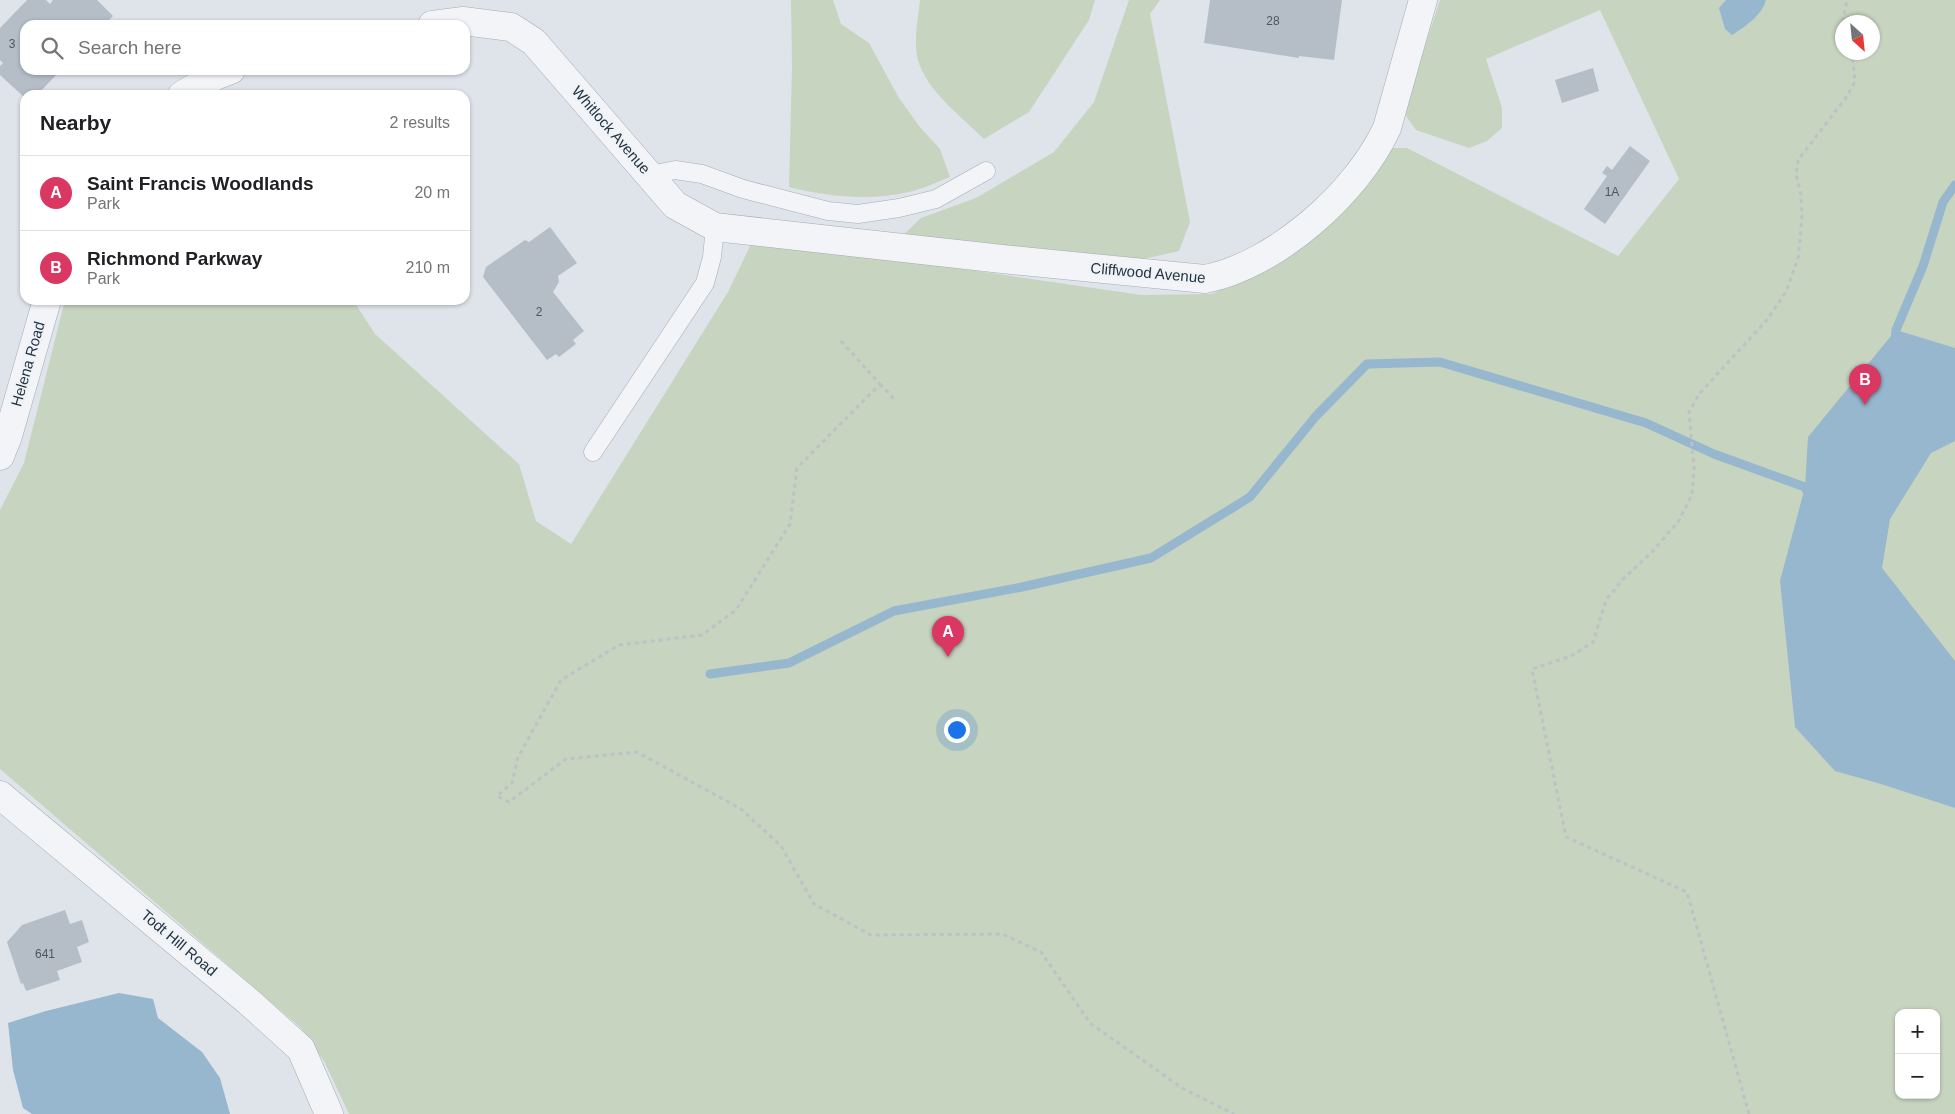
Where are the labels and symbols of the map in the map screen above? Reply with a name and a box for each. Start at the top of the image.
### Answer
house number: 28 [1266,14,1280,28]
north arrow [1835,15,1880,60]
house number: 3 [9,37,16,51]
street label: Whitlock Avenue [569,82,654,177]
house number: 1A [1605,185,1619,199]
street label: Cliffwood Avenue [1090,259,1206,286]
house number: 2 [536,305,543,319]
street label: Helena Road [7,319,48,408]
pin: B [1849,364,1881,405]
pin: A [932,616,964,657]
your location [944,717,970,743]
street label: Todt Hill Road [138,906,221,979]
house number: 641 [35,947,55,961]

